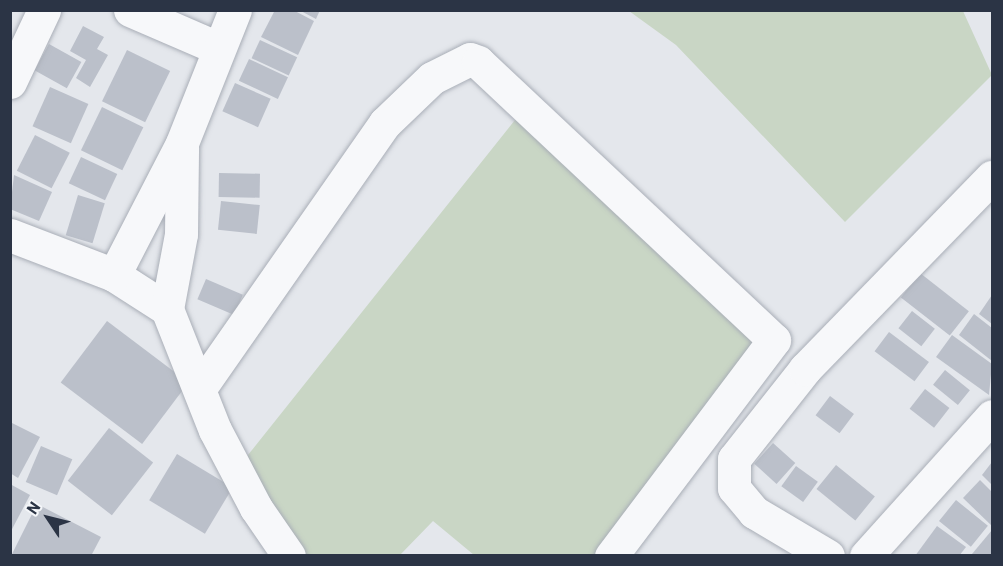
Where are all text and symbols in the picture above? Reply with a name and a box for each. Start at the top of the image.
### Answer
north arrow [18,488,78,548]
text: N [22,498,44,517]

